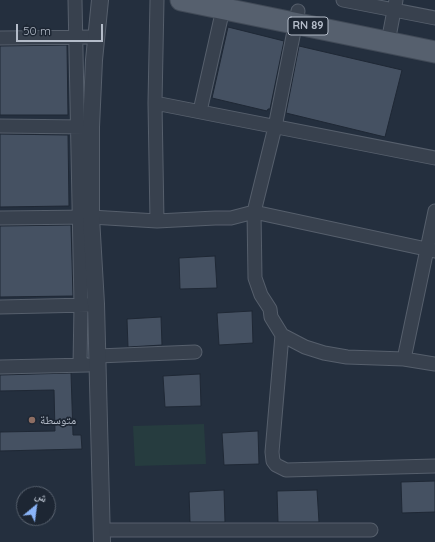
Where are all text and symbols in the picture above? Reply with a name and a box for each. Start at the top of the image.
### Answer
scale bar [18,16,105,42]
road number: RN 89 [288,17,328,35]
text: 50 m [23,23,51,38]
place label: متوسطة [40,413,76,427]
marker: متوسطة [27,415,37,425]
north arrow [16,486,56,526]
text: ش [33,487,50,505]

